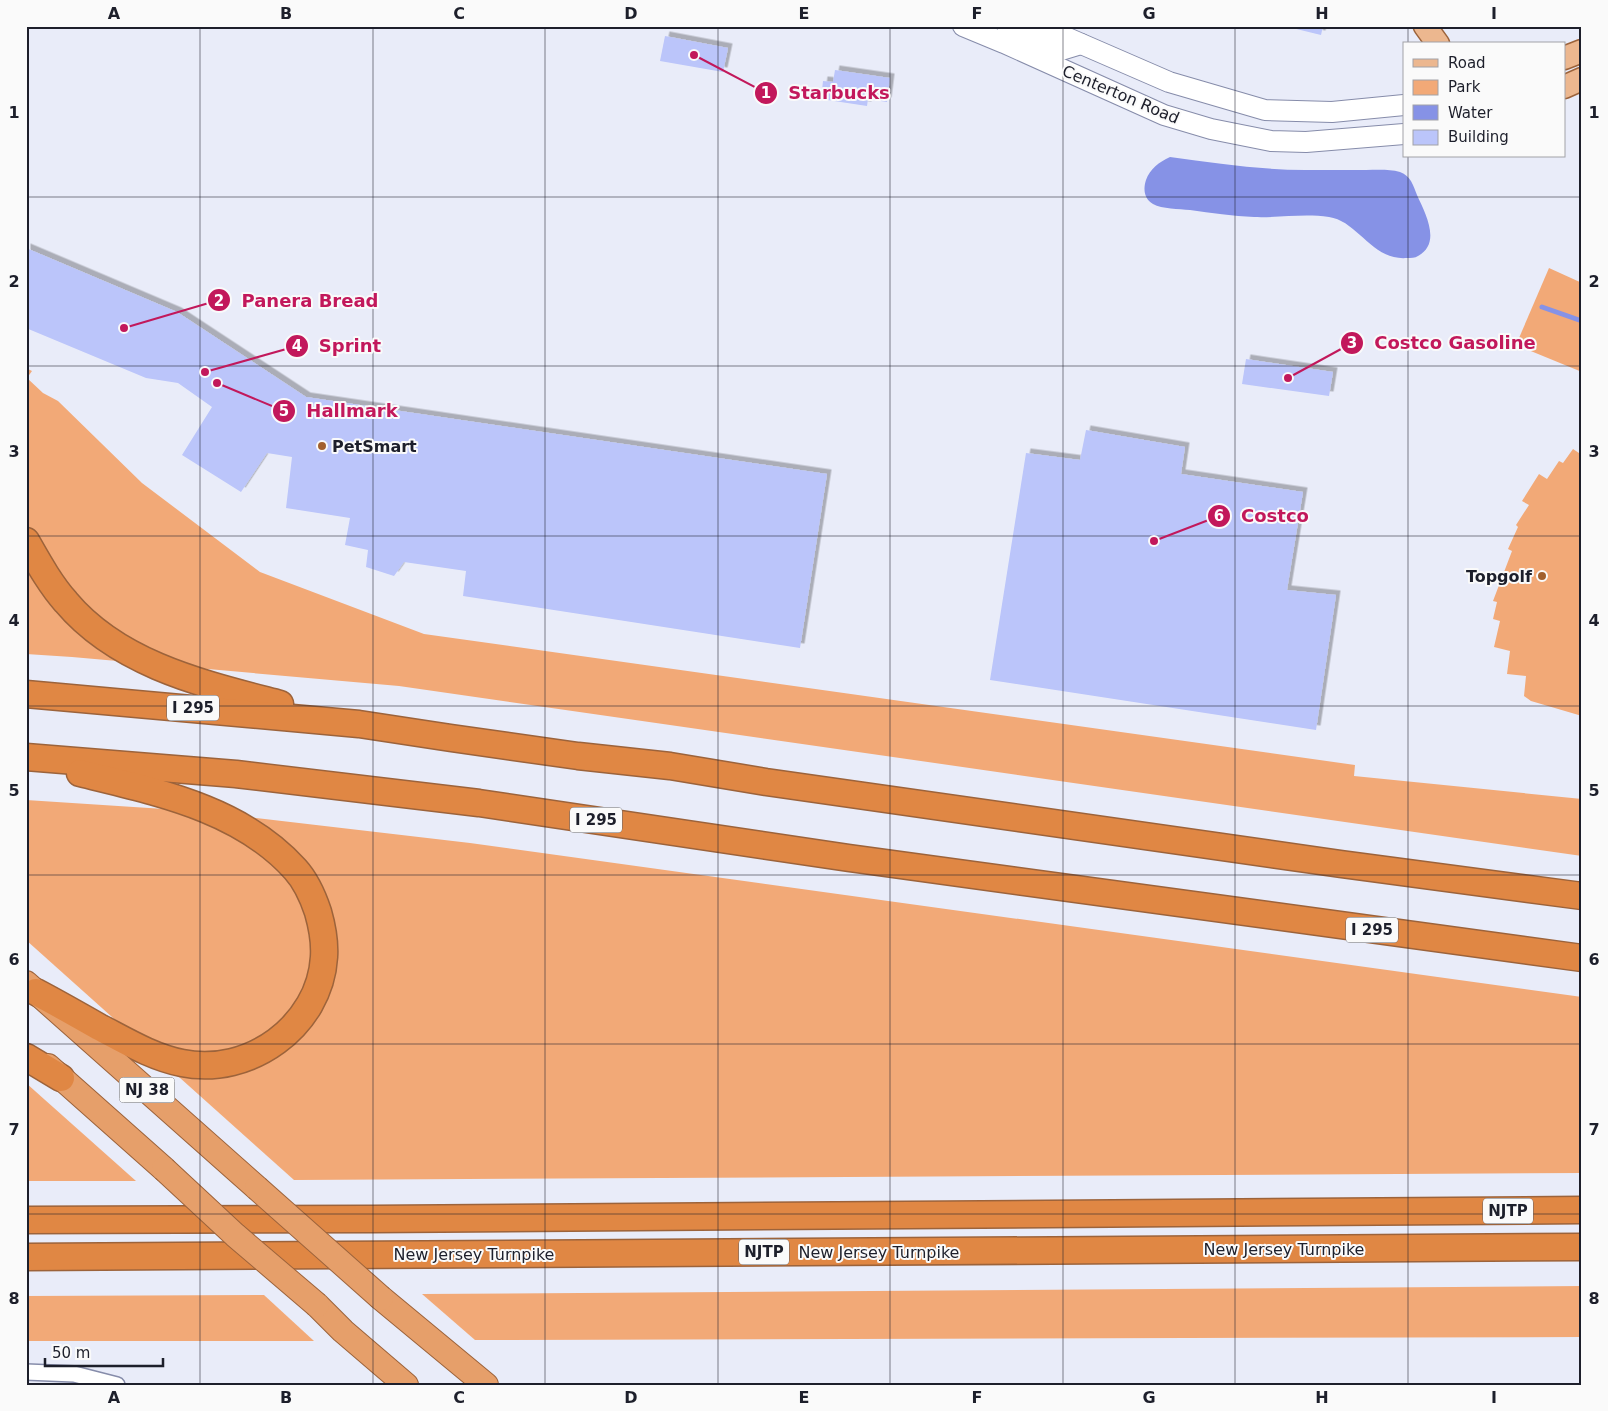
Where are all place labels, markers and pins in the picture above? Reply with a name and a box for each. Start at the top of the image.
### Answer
callout: Starbucks [753,77,900,110]
callout: Panera Bread [206,284,388,317]
callout: Costco Gasoline [1339,327,1546,360]
callout: Sprint [284,329,391,362]
callout: Hallmark [272,394,408,427]
place label: PetSmart [332,437,417,456]
marker: PetSmart [316,440,328,452]
callout: Costco [1206,499,1319,532]
place label: Topgolf [1466,567,1533,586]
marker: Topgolf [1536,570,1548,582]

